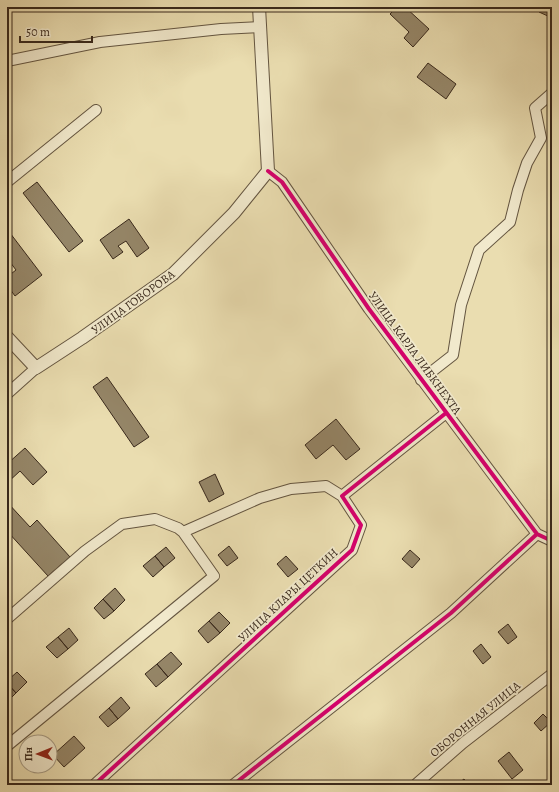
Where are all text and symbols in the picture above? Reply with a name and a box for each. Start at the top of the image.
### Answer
scale bar [20,18,92,44]
text: 50 m [26,24,50,40]
street label: УЛИЦА ГОВОРОВА [88,266,179,338]
street label: УЛИЦА КАРЛА ЛИБКНЕХТА [365,288,466,418]
street label: УЛИЦА КЛАРЫ ЦЕТКИН [235,544,341,646]
street label: ОБОРОННАЯ УЛИЦА [426,677,524,761]
north arrow [18,734,58,774]
text: Пн [21,746,36,761]

